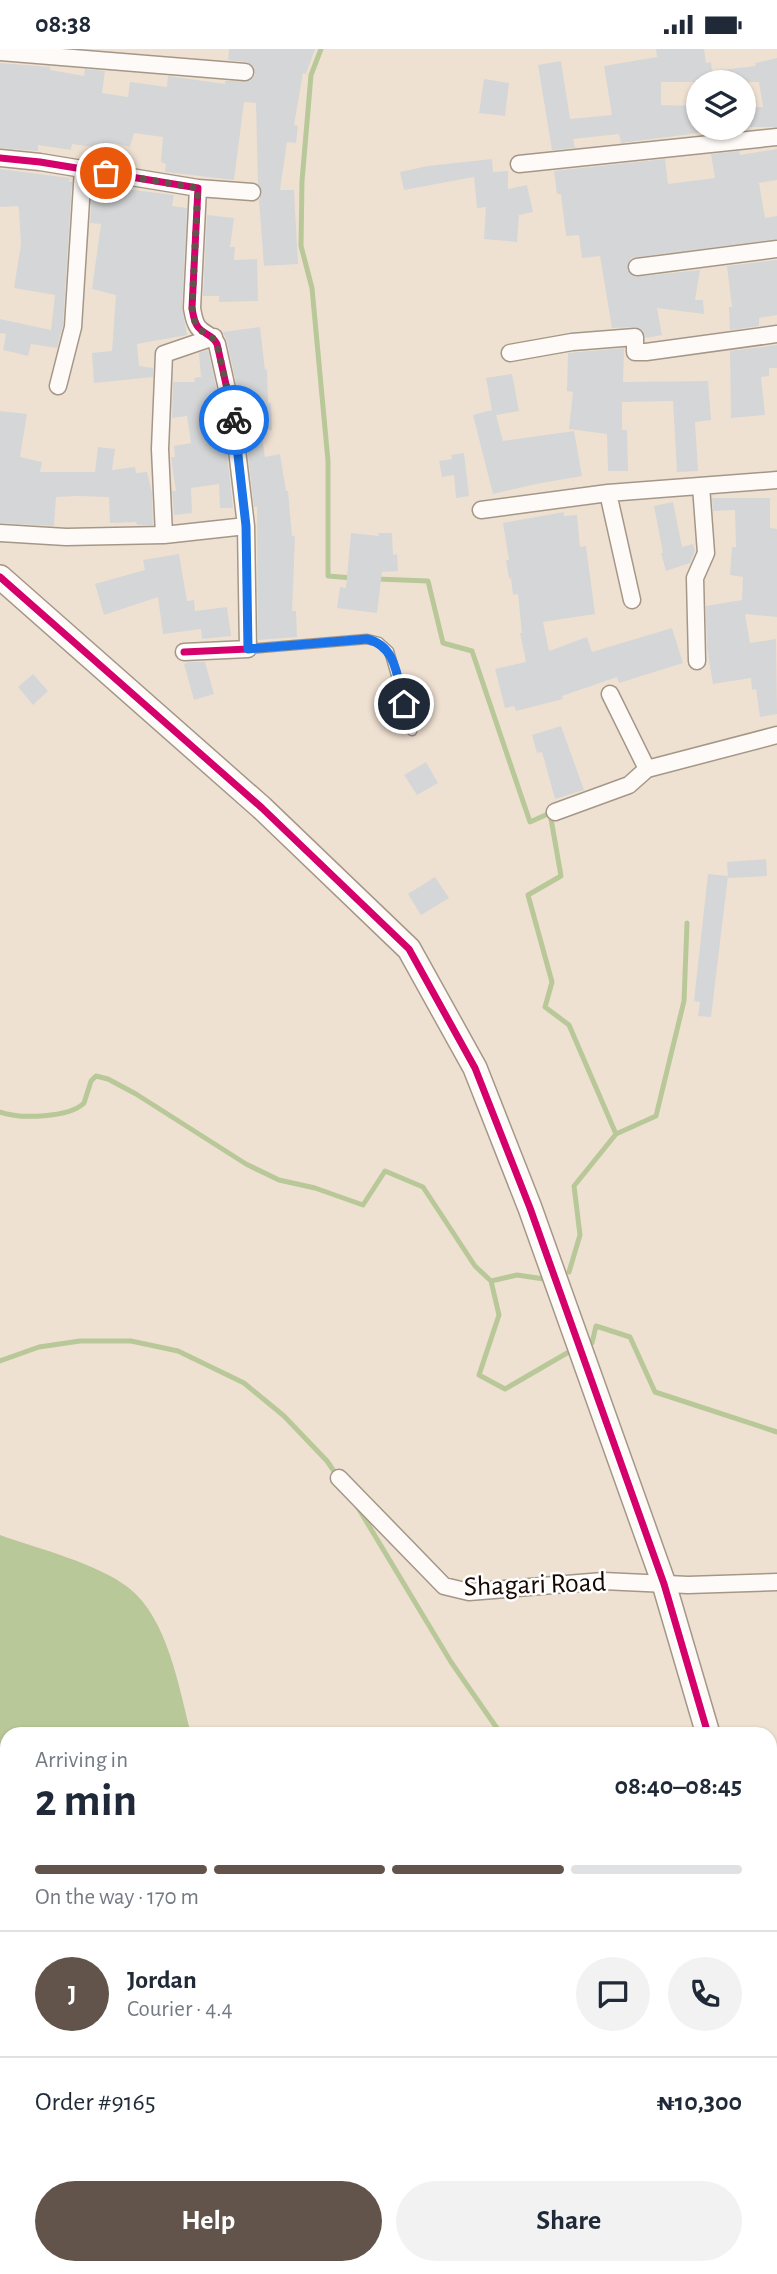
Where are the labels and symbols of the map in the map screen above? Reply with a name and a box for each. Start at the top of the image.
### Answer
pin [76,143,136,203]
courier [199,385,269,455]
pin [374,674,434,734]
street label: Shagari Road [463,1569,607,1601]

